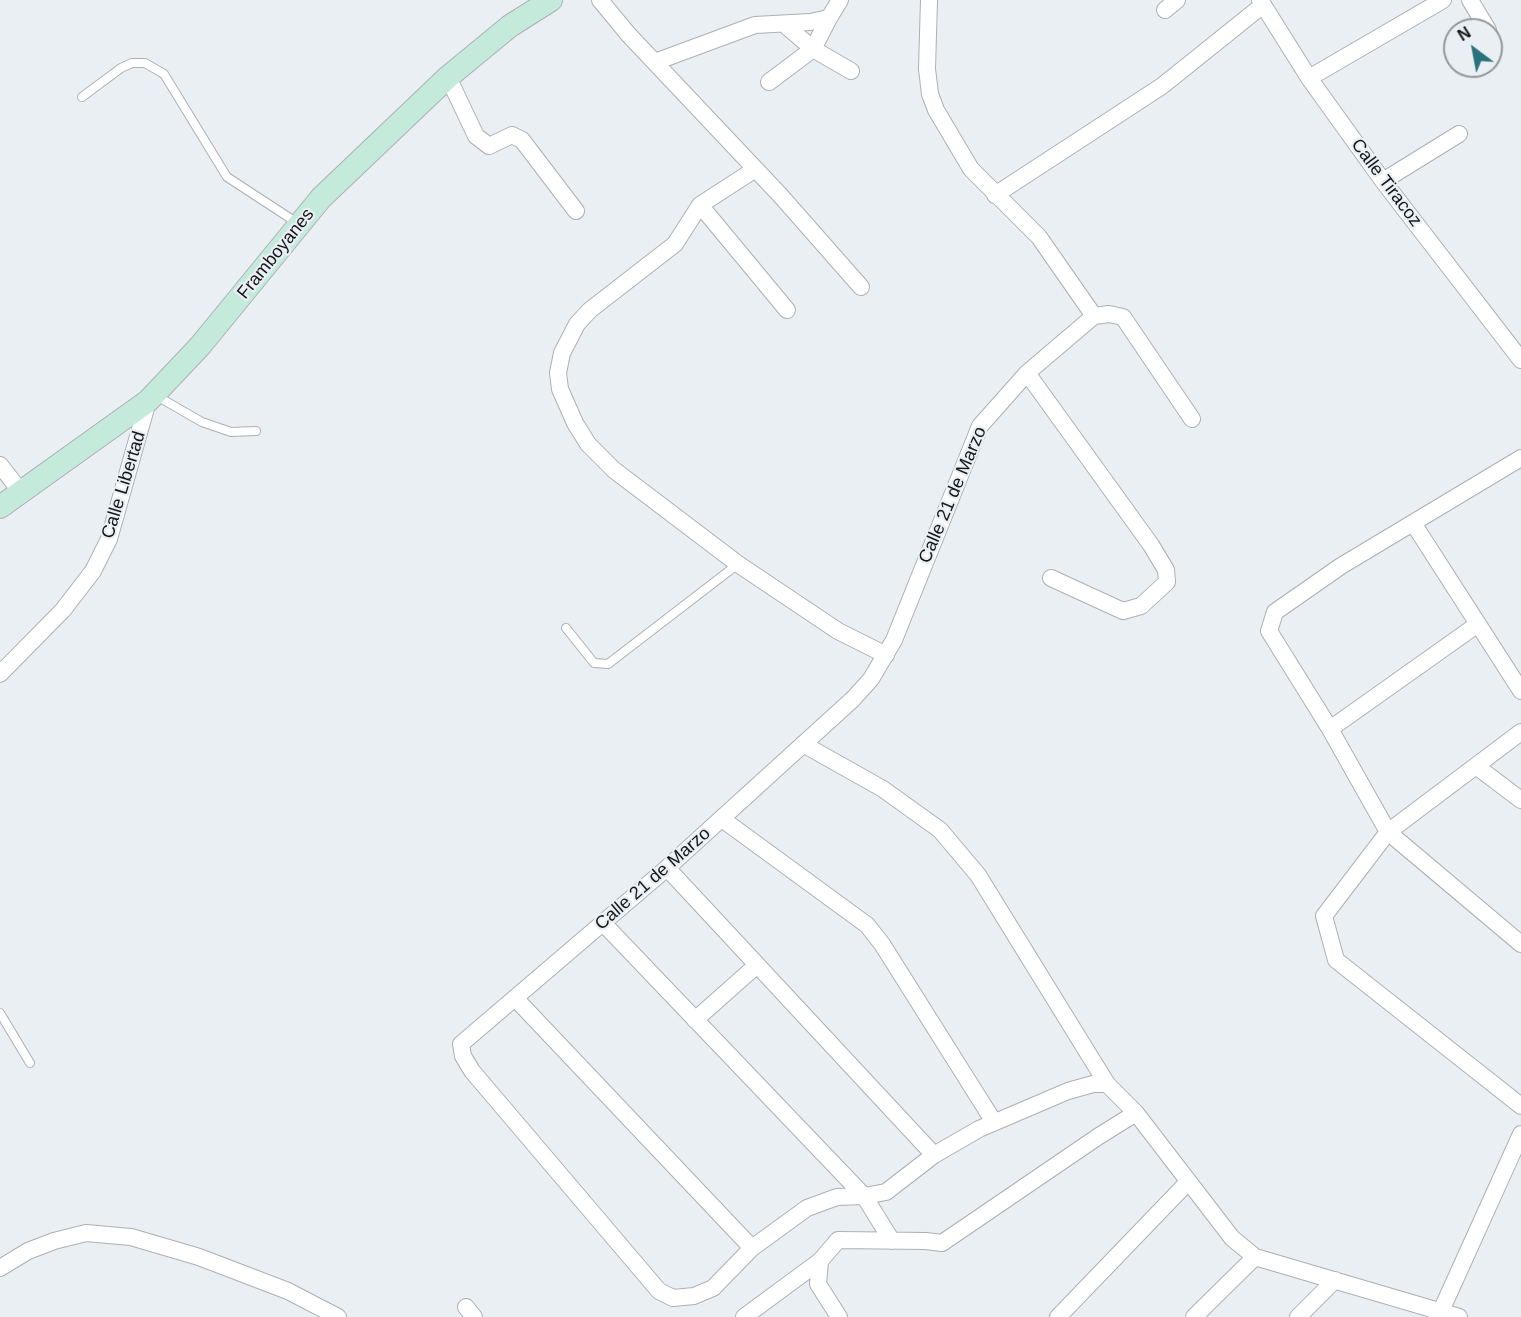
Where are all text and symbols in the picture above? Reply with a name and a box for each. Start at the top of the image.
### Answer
north arrow [1443,18,1503,78]
text: N [1455,24,1474,44]
street label: Calle Tiracoz [1346,135,1426,231]
street label: Framboyanes [233,204,319,304]
street label: Calle 21 de Marzo [915,424,991,566]
street label: Calle Libertad [97,429,151,541]
street label: Calle 21 de Marzo [591,823,715,935]

